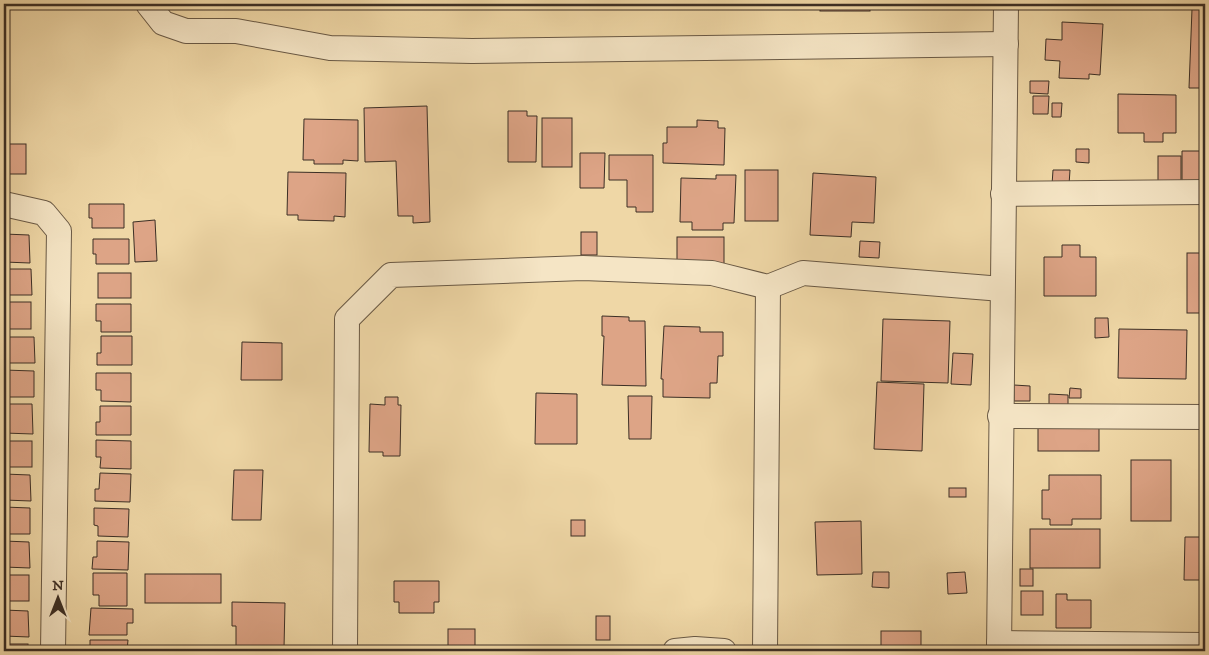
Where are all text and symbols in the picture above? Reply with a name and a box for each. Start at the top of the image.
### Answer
north arrow [32,572,82,622]
text: N [52,577,64,595]

